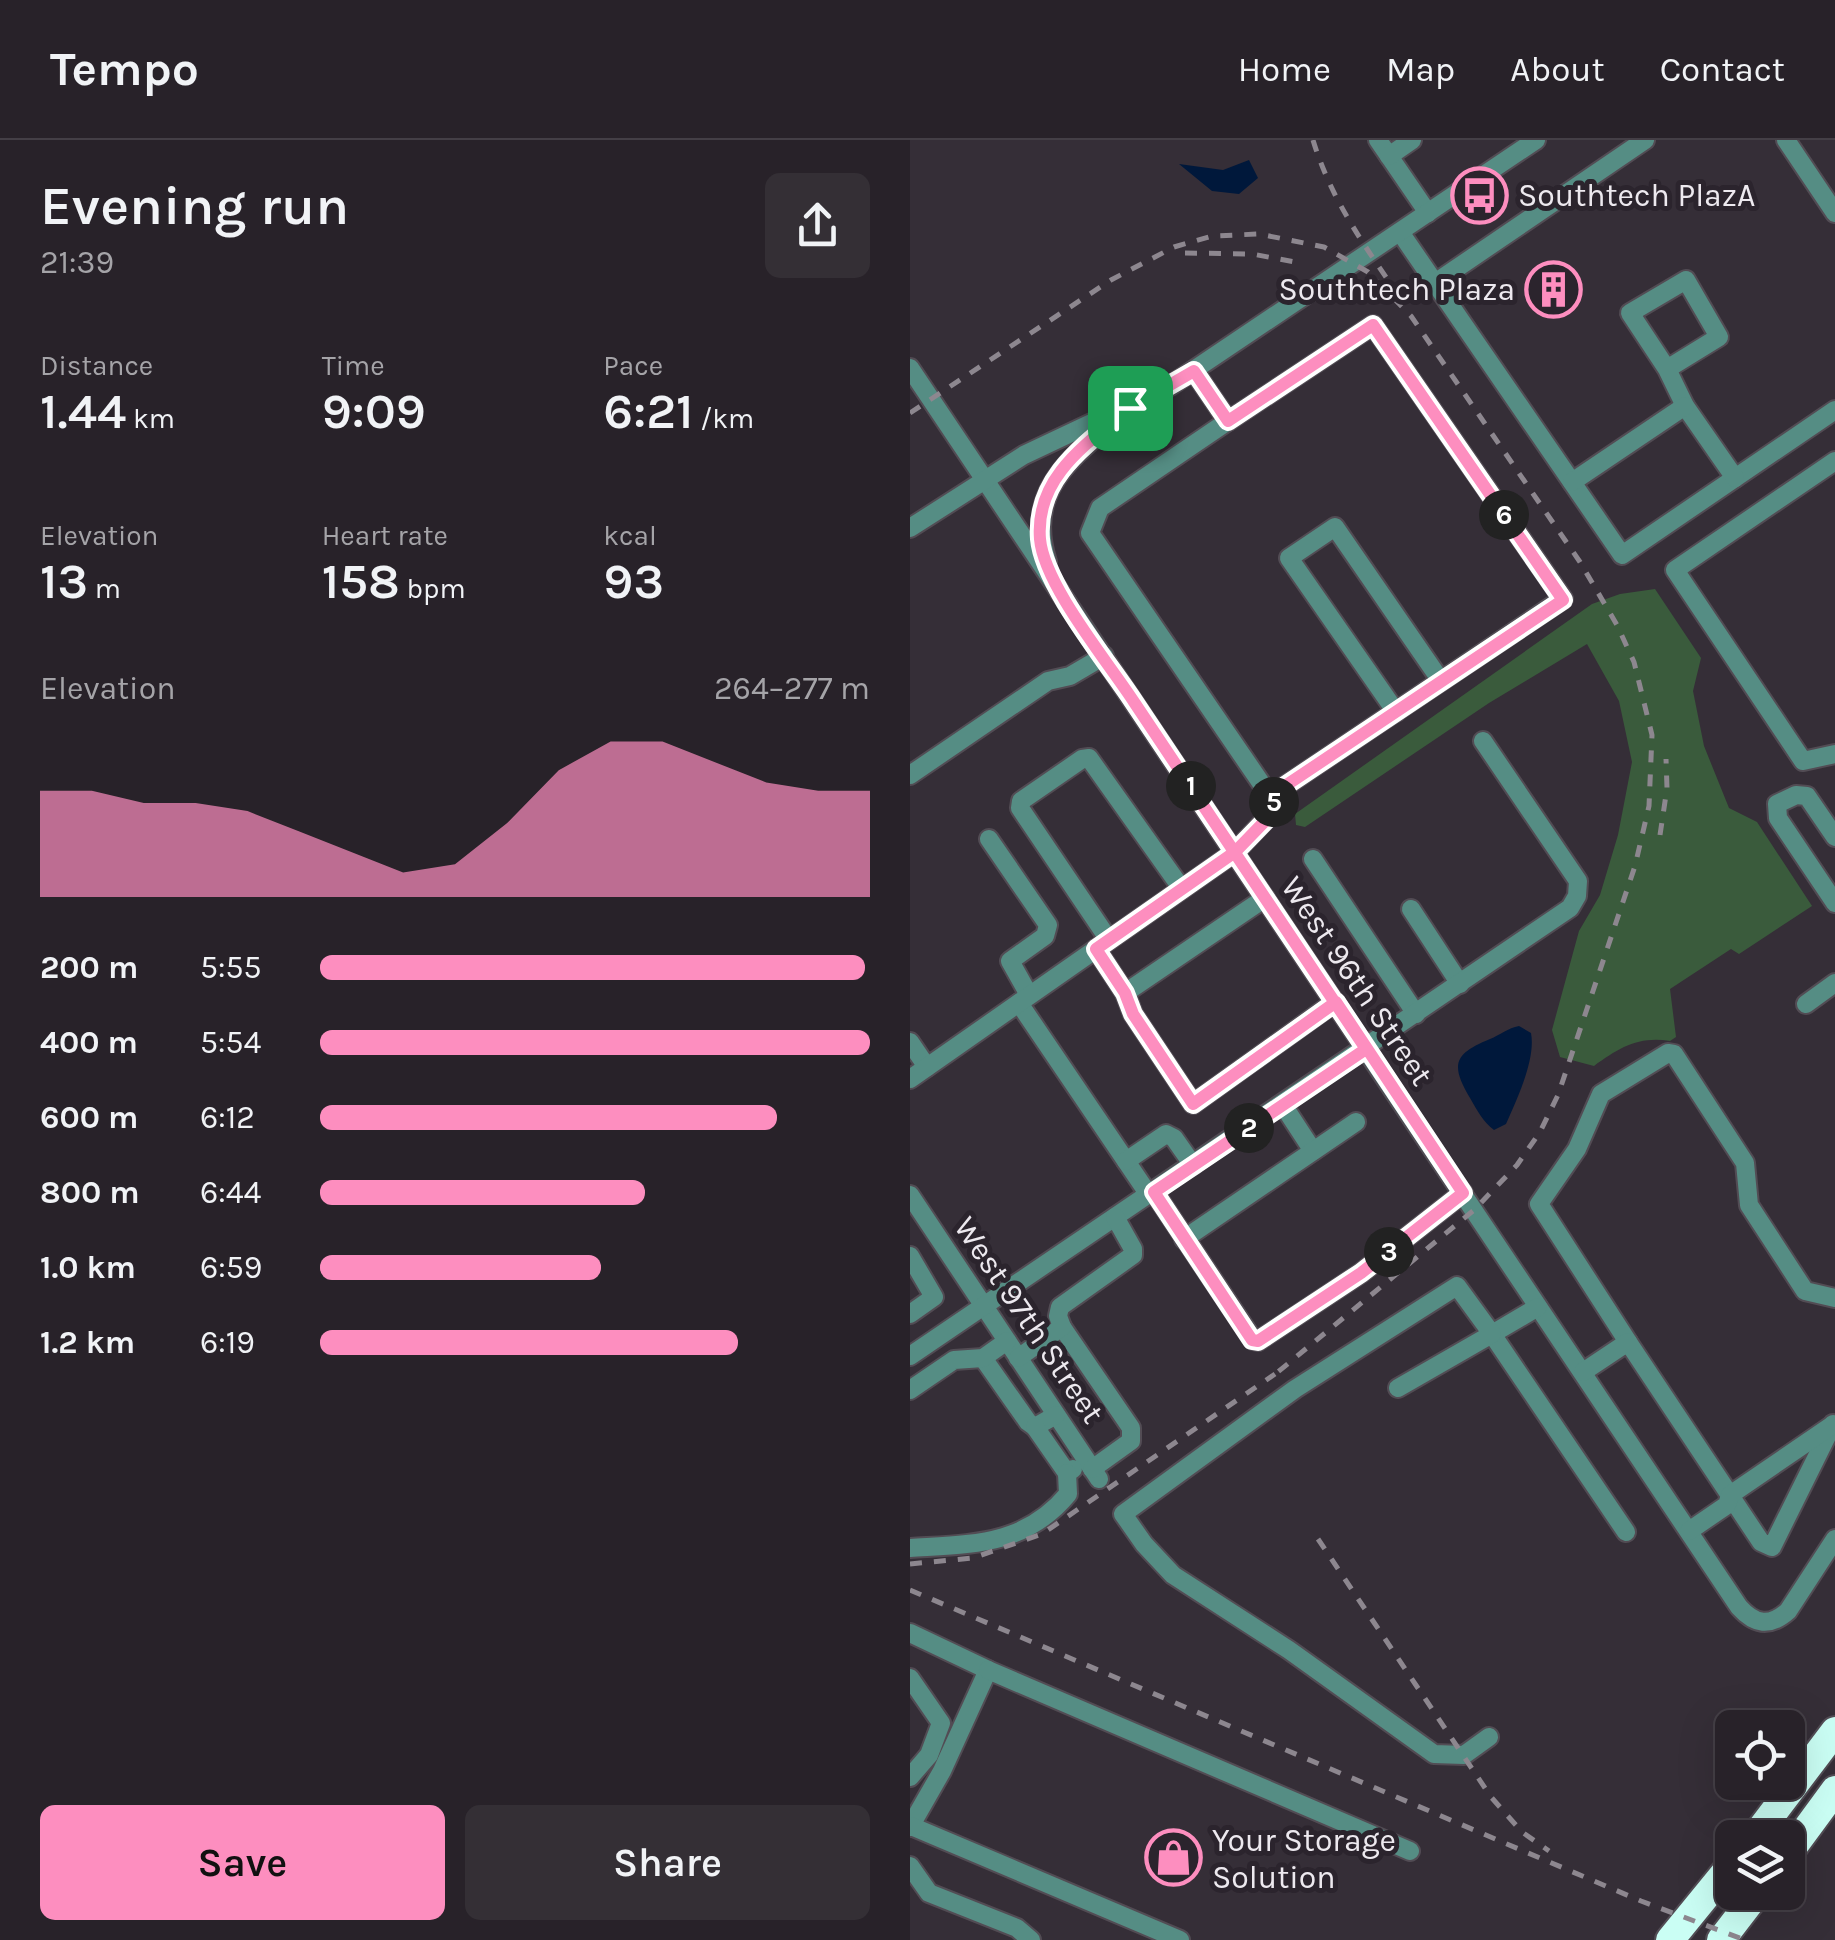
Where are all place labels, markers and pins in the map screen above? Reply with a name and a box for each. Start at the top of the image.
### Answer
bus stop icon: Southtech PlazA [1449,165,1509,225]
place label: Southtech PlazA [1518,177,1755,214]
building icon: Southtech Plaza [1524,259,1584,319]
place label: Southtech Plaza [1278,271,1515,308]
pin [1088,366,1173,451]
pin: 6 [1479,490,1529,540]
pin: 1 [1166,761,1216,811]
pin: 5 [1249,777,1299,827]
pin: 2 [1224,1103,1274,1153]
pin: 3 [1364,1227,1414,1277]
place label: Your Storage Solution [1212,1822,1396,1896]
shop icon: Your Storage Solution [1143,1828,1203,1888]

